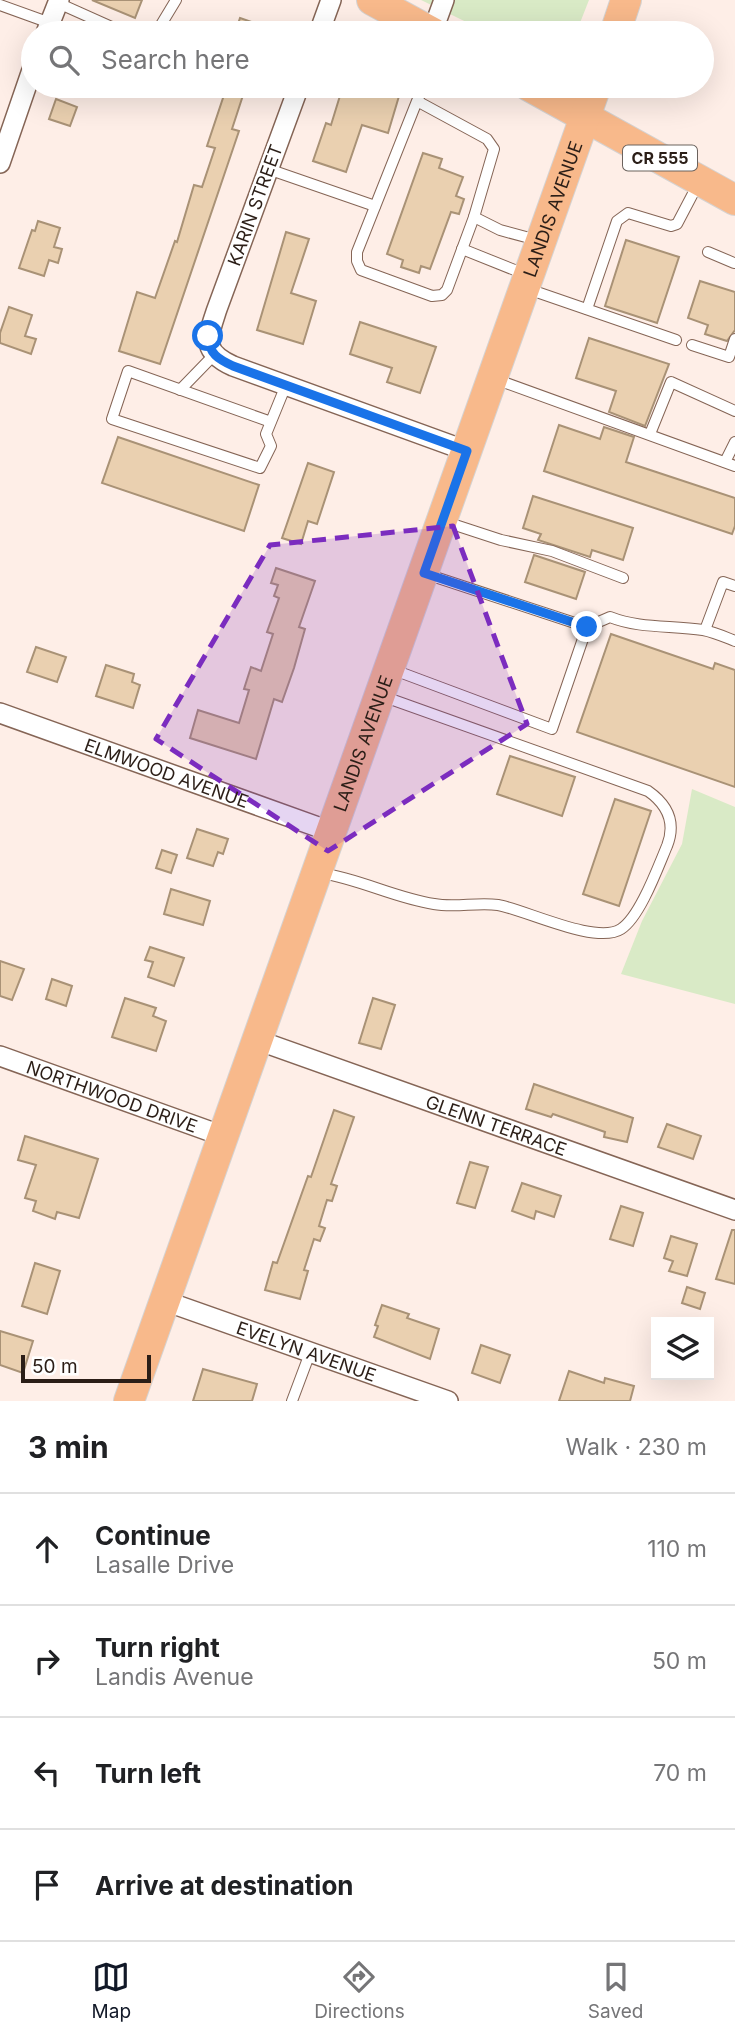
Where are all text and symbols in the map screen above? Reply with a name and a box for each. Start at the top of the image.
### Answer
search box [21,21,714,98]
icon: search [45,41,83,79]
text: Search here [101,44,250,75]
street label: LANDIS AVENUE [519,138,586,280]
street label: KARIN STREET [223,141,287,269]
road number: CR 555 [623,146,697,170]
route start [192,320,223,351]
route end [571,611,602,642]
street label: LANDIS AVENUE [329,672,396,814]
street label: ELMWOOD AVENUE [82,734,252,812]
street label: NORTHWOOD DRIVE [24,1056,200,1136]
street label: GLENN TERRACE [423,1090,570,1160]
street label: EVELYN AVENUE [234,1317,379,1385]
map controls [651,1317,714,1380]
button: layers [651,1317,714,1380]
scale bar [21,1352,150,1384]
text: 50 m [32,1355,78,1378]
text: 3 min [28,1429,109,1465]
text: Walk · 230 m [565,1433,707,1461]
text: Continue [95,1520,211,1551]
icon: ahead [28,1530,66,1568]
text: 110 m [647,1535,707,1563]
text: Lasalle Drive [95,1551,234,1579]
text: Turn right [95,1632,220,1663]
icon: right [28,1642,66,1680]
text: 50 m [652,1647,707,1675]
text: Landis Avenue [95,1663,254,1691]
icon: left [28,1754,66,1792]
text: Turn left [95,1758,201,1789]
text: 70 m [653,1759,707,1787]
icon: arrive [28,1866,66,1904]
text: Arrive at destination [95,1870,354,1901]
tab: Map [92,1958,131,2023]
tab: Directions [314,1958,405,2023]
tab: Saved [588,1958,643,2023]

